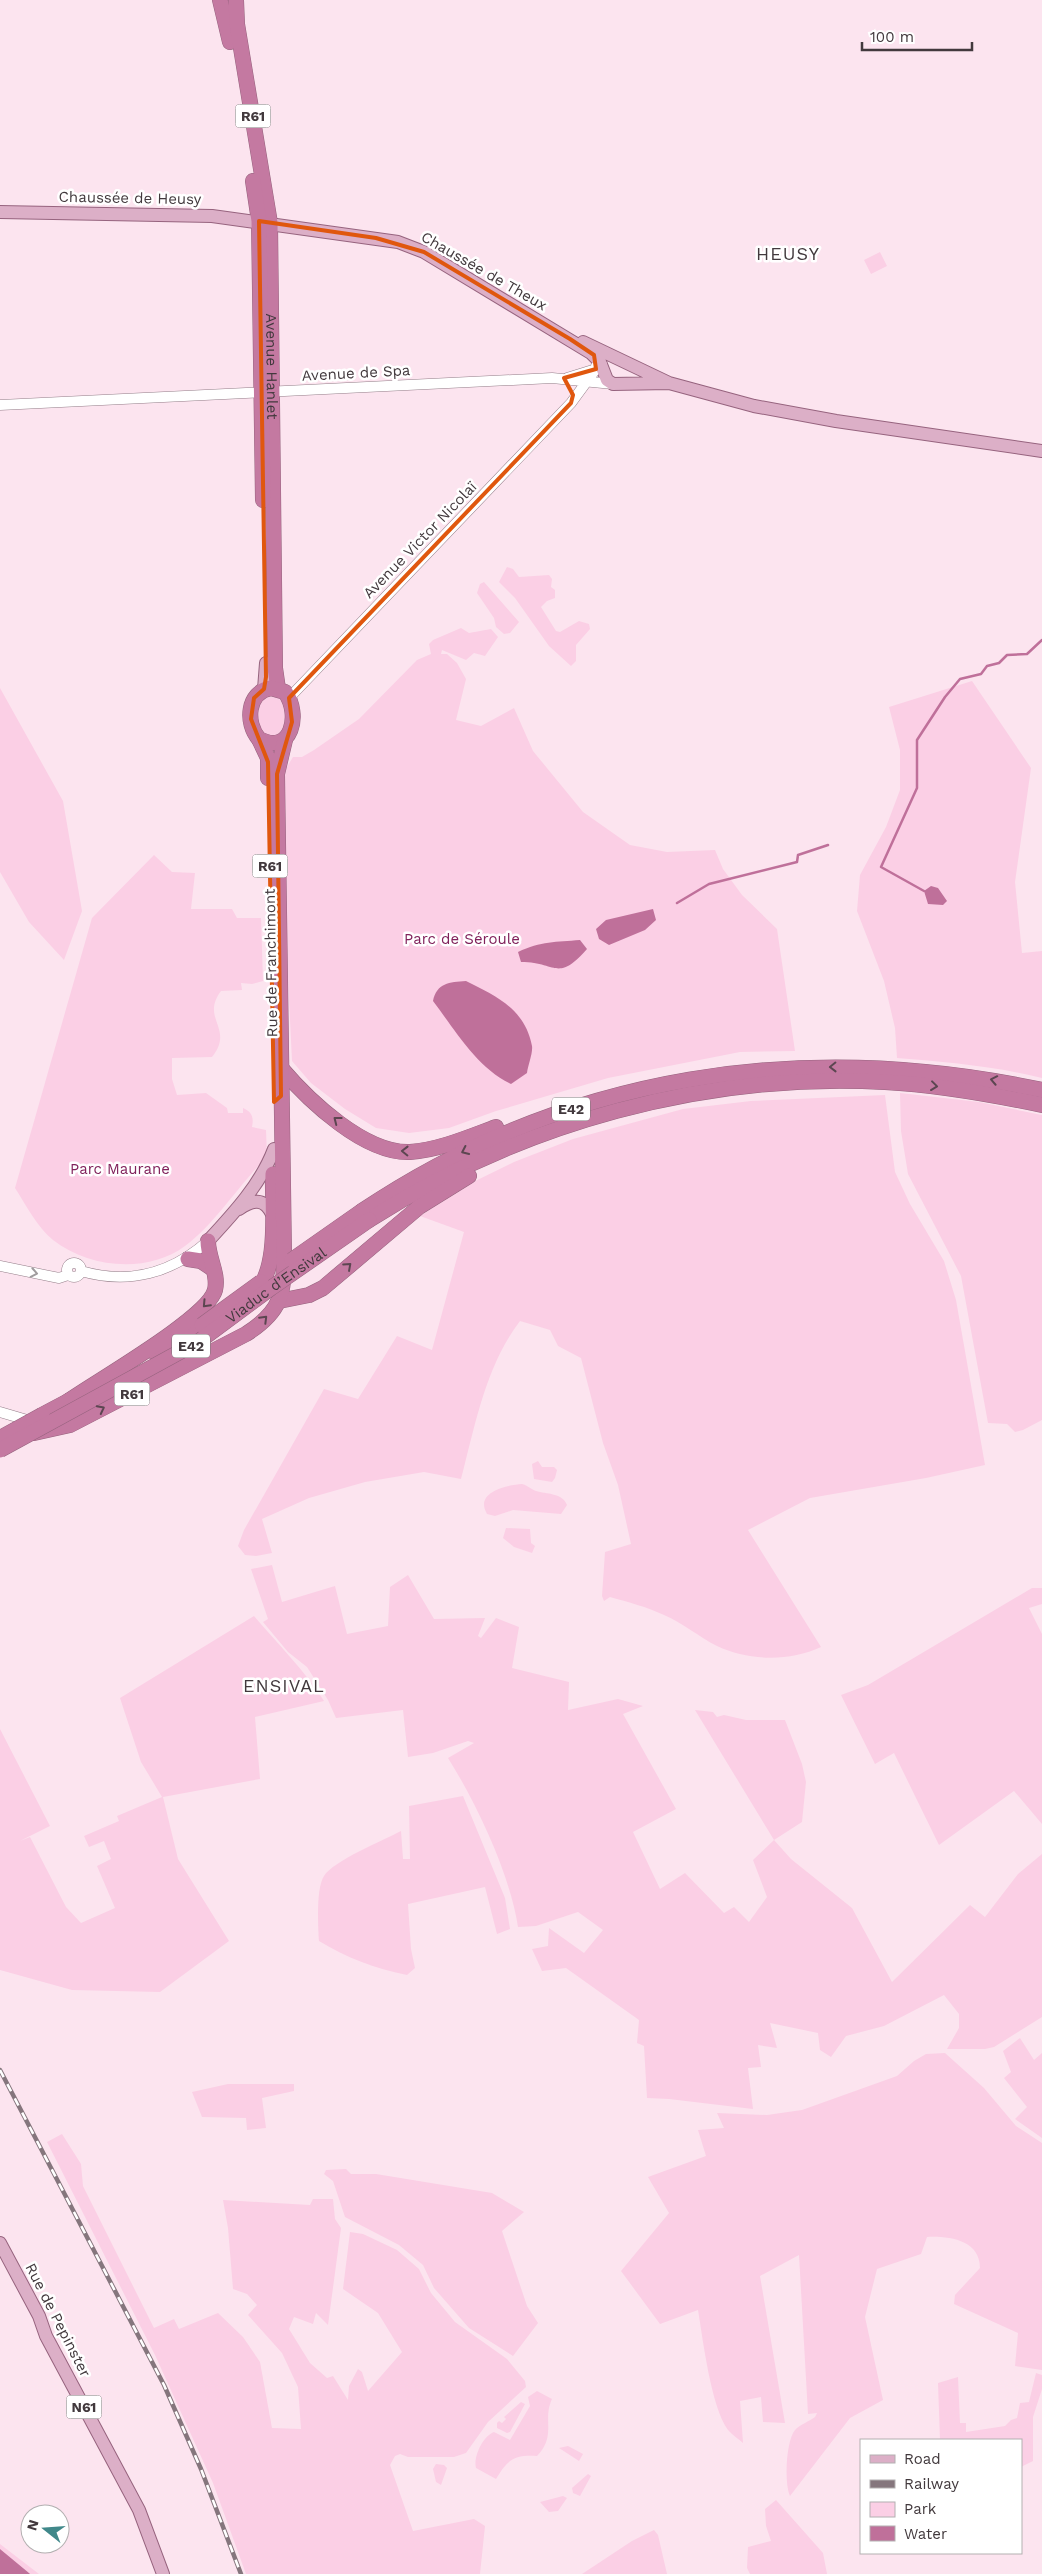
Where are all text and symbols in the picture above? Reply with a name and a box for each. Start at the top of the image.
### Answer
scale bar [862,20,972,52]
text: 100 m [870,28,914,46]
road number: R61 [236,104,270,128]
street label: Chaussée de Heusy [58,188,202,208]
street label: Chaussée de Theux [418,228,550,314]
district label: HEUSY [756,243,820,264]
street label: Avenue Hanlet [262,313,281,420]
street label: Avenue de Spa [301,361,411,385]
street label: Avenue Victor Nicolaï [360,477,481,602]
road number: R61 [252,854,288,878]
street label: Rue de Franchimont [261,888,281,1037]
park label: Parc de Séroule [404,930,520,948]
one-way arrow [828,1062,836,1072]
one-way arrow [990,1075,999,1085]
one-way arrow [930,1081,938,1091]
road number: E42 [552,1098,590,1120]
one-way arrow [334,1117,343,1125]
one-way arrow [461,1145,470,1155]
one-way arrow [400,1146,408,1156]
park label: Parc Maurane [70,1160,170,1178]
street label: Viaduc d’Ensival [222,1243,330,1327]
one-way arrow [343,1263,352,1272]
one-way arrow [30,1268,39,1278]
one-way arrow [203,1298,212,1307]
one-way arrow [258,1316,267,1325]
road number: E42 [172,1334,210,1358]
road number: R61 [114,1382,150,1406]
one-way arrow [96,1405,105,1415]
district label: ENSIVAL [243,1675,325,1696]
street label: Rue de Pepinster [22,2260,94,2380]
road number: N61 [66,2396,102,2418]
legend [860,2439,1022,2554]
text: Road [904,2450,941,2468]
text: Railway [904,2475,959,2493]
text: Park [904,2500,937,2518]
north arrow [20,2504,70,2554]
text: N [23,2518,42,2532]
text: Water [904,2525,947,2543]

